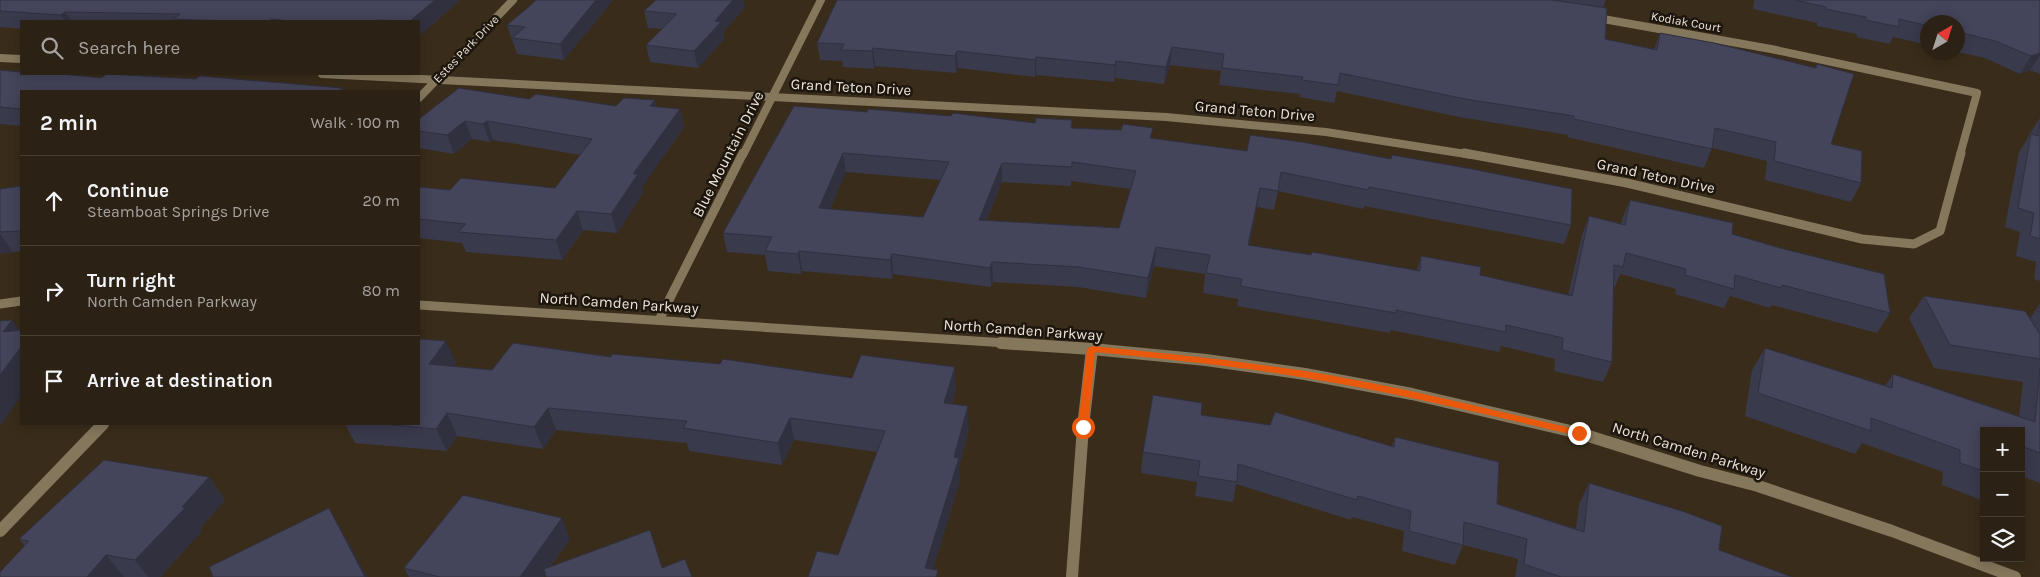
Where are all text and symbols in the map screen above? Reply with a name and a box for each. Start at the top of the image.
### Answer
street label: Kodiak Court [1650,9,1723,35]
street label: Estes Park Drive [430,12,502,86]
north arrow [1920,15,1965,60]
search box [20,20,420,75]
icon: search [38,34,66,62]
text: Search here [78,37,180,59]
street label: Grand Teton Drive [790,75,912,99]
street label: Blue Mountain Drive [688,88,768,220]
street label: Grand Teton Drive [1194,97,1316,125]
text: 2 min [40,111,98,135]
text: Walk · 100 m [310,113,400,132]
street label: Grand Teton Drive [1595,155,1717,197]
text: Continue [87,180,169,202]
icon: ahead [40,187,68,215]
text: 20 m [362,191,400,210]
text: Steamboat Springs Drive [87,202,269,221]
text: Turn right [87,270,176,292]
icon: right [40,277,68,305]
text: 80 m [362,281,400,300]
street label: North Camden Parkway [539,288,699,318]
text: North Camden Parkway [87,292,257,311]
street label: North Camden Parkway [943,315,1103,345]
icon: arrive [40,367,68,395]
text: Arrive at destination [87,370,273,392]
route start [1072,416,1095,439]
street label: North Camden Parkway [1610,418,1768,482]
route end [1568,422,1591,445]
map controls [1980,427,2025,562]
button: + [1980,427,2025,472]
button: − [1980,472,2025,517]
button: layers [1980,517,2025,562]

